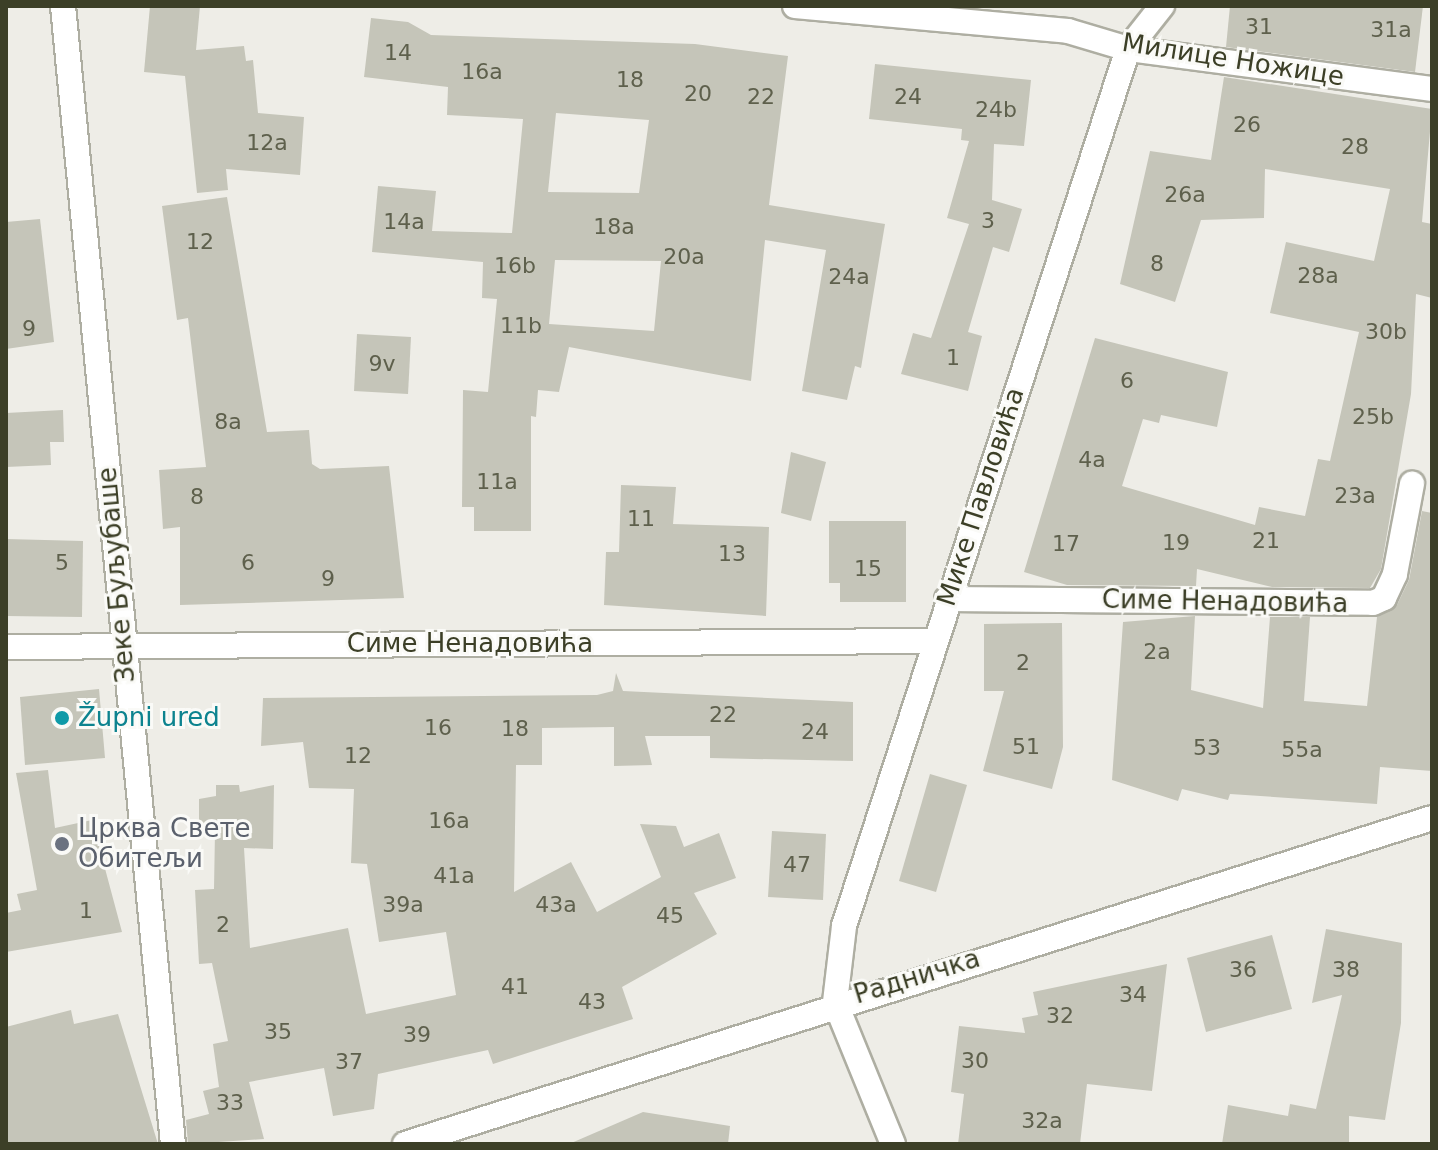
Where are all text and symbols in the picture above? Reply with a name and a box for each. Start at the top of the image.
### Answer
house number: 31 [1245,14,1273,40]
house number: 31a [1370,17,1412,43]
street label: Милице Ножице [1120,27,1346,93]
house number: 14 [384,40,412,66]
house number: 16a [461,59,503,85]
house number: 18 [616,67,644,93]
house number: 20 [684,81,712,107]
house number: 22 [747,84,775,110]
house number: 24 [894,84,922,110]
house number: 24b [975,97,1017,123]
house number: 26 [1233,112,1261,138]
house number: 12a [246,130,288,156]
house number: 28 [1341,134,1369,160]
house number: 26a [1164,182,1206,208]
house number: 3 [981,208,995,234]
house number: 14a [383,209,425,235]
house number: 18a [593,214,635,240]
house number: 12 [186,229,214,255]
house number: 20a [663,244,705,270]
house number: 8 [1150,251,1164,277]
house number: 16b [494,253,536,279]
house number: 28a [1297,263,1339,289]
house number: 24a [828,264,870,290]
house number: 11b [500,313,542,339]
house number: 9 [22,316,36,342]
house number: 30b [1365,319,1407,345]
house number: 1 [946,345,960,371]
house number: 9v [368,351,396,377]
house number: 6 [1120,368,1134,394]
street label: Мике Павловића [931,384,1031,610]
house number: 25b [1352,404,1394,430]
house number: 8a [214,409,242,435]
house number: 4a [1078,447,1106,473]
street label: Зеке Буљубаше [92,466,142,684]
house number: 11a [476,469,518,495]
house number: 23a [1334,483,1376,509]
house number: 8 [190,484,204,510]
house number: 11 [627,506,655,532]
house number: 21 [1252,528,1280,554]
house number: 19 [1162,530,1190,556]
house number: 17 [1052,531,1080,557]
house number: 13 [718,541,746,567]
house number: 5 [55,550,69,576]
house number: 6 [241,550,255,576]
house number: 15 [854,556,882,582]
house number: 9 [321,566,335,592]
street label: Симе Ненадовића [1102,584,1348,620]
street label: Симе Ненадовића [347,628,593,660]
house number: 2a [1143,639,1171,665]
house number: 2 [1016,650,1030,676]
place label: Župni ured [78,702,220,734]
house number: 22 [709,702,737,728]
marker: Župni ured [53,709,71,727]
house number: 16 [424,715,452,741]
house number: 18 [501,716,529,742]
house number: 24 [801,719,829,745]
house number: 51 [1012,734,1040,760]
house number: 53 [1193,735,1221,761]
house number: 55a [1281,737,1323,763]
house number: 12 [344,743,372,769]
house number: 16a [428,808,470,834]
place label: Црква Свете Обитељи [78,813,251,874]
marker: Црква Свете Обитељи [53,835,71,853]
house number: 47 [783,852,811,878]
house number: 41a [433,863,475,889]
house number: 39a [382,892,424,918]
house number: 43a [535,892,577,918]
house number: 1 [79,898,93,924]
house number: 45 [656,903,684,929]
house number: 2 [216,912,230,938]
street label: Радничка [850,943,984,1011]
house number: 36 [1229,957,1257,983]
house number: 38 [1332,957,1360,983]
house number: 41 [501,974,529,1000]
house number: 34 [1119,982,1147,1008]
house number: 43 [578,989,606,1015]
house number: 32 [1046,1003,1074,1029]
house number: 35 [264,1019,292,1045]
house number: 39 [403,1022,431,1048]
house number: 30 [961,1048,989,1074]
house number: 37 [335,1049,363,1075]
house number: 33 [216,1090,244,1116]
house number: 32a [1021,1108,1063,1134]

